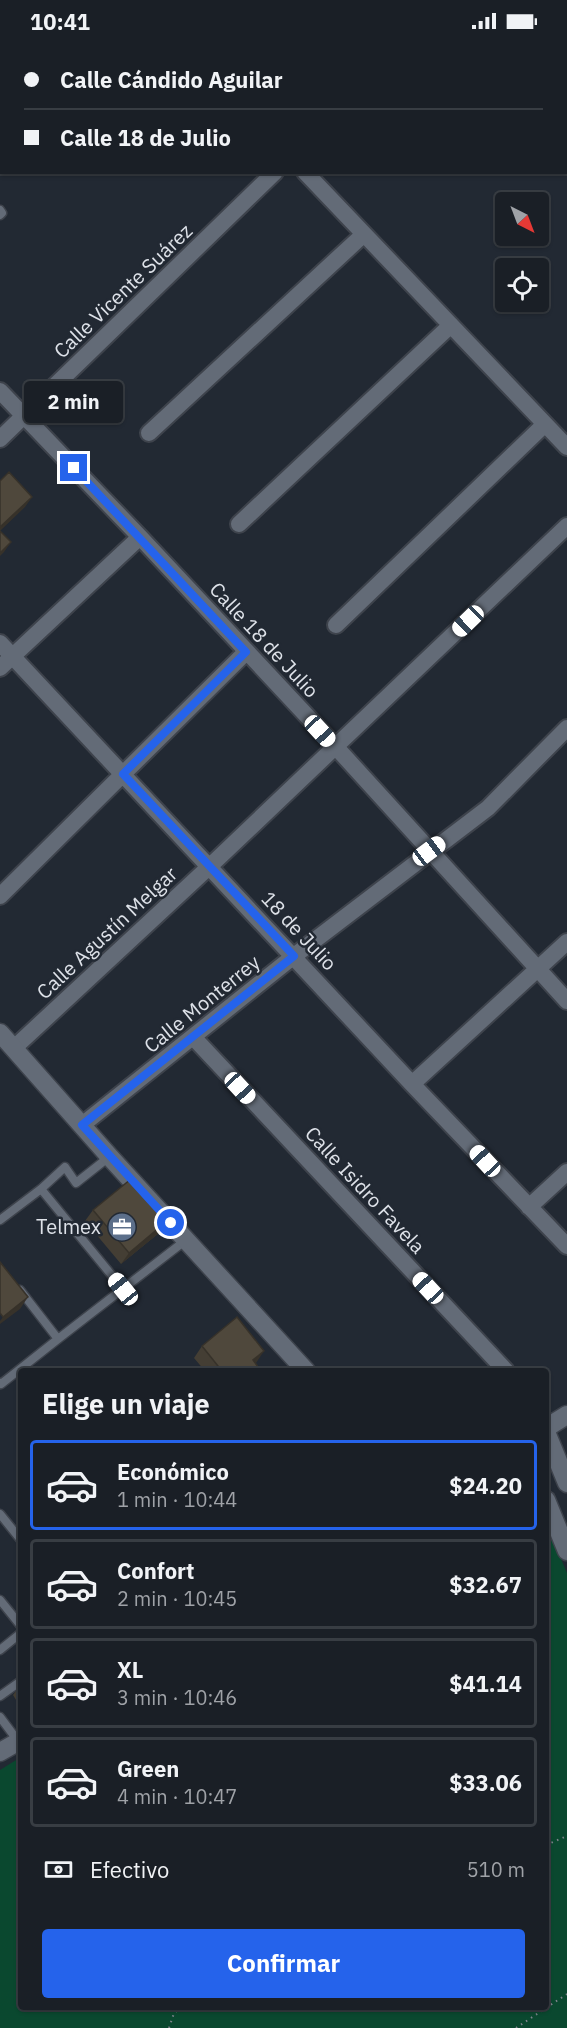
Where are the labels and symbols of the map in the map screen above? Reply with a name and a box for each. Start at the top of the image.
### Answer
north arrow [495,192,549,246]
street label: Calle Vicente Suárez [48,217,198,364]
callout: 2 min [25,381,124,423]
route end [60,454,87,481]
street label: Calle 18 de Julio [204,576,325,703]
car [449,602,487,640]
car [301,712,339,750]
car [409,833,449,869]
street label: Calle Agustín Melgar [30,860,183,1005]
street label: 18 de Julio [256,885,343,976]
street label: Calle Monterrey [138,949,265,1059]
car [221,1069,259,1107]
street label: Calle Isidro Favela [299,1120,432,1259]
car [466,1142,504,1180]
route start [157,1209,184,1236]
office icon: Telmex [106,1211,138,1243]
place label: Telmex [36,1213,101,1240]
car [105,1269,141,1309]
car [409,1269,447,1307]

